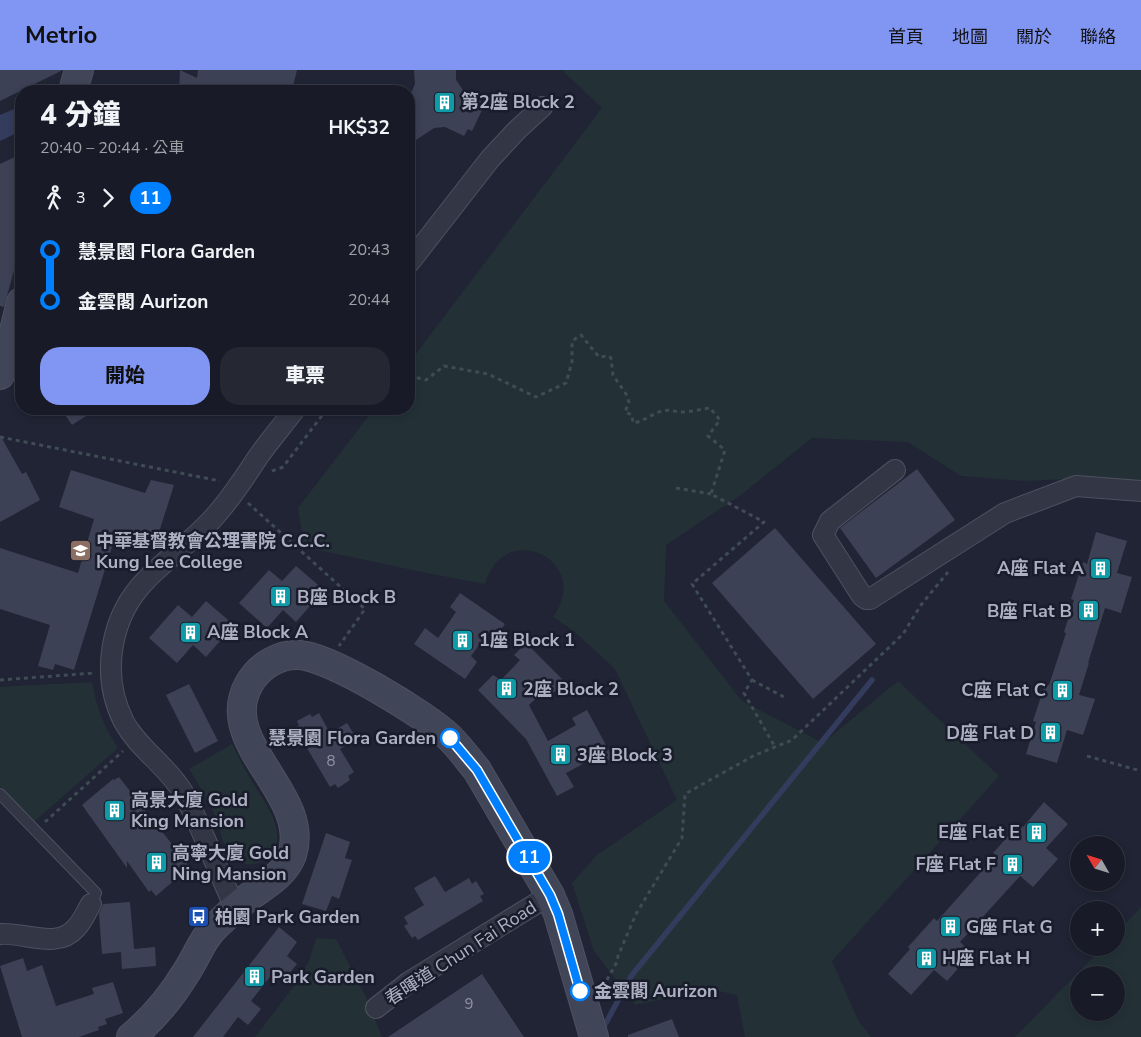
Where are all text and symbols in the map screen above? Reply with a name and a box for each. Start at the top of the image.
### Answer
text: Metrio [25,19,97,51]
text: 首頁 [888,25,924,49]
text: 地圖 [952,25,988,49]
text: 關於 [1016,25,1052,49]
text: 聯絡 [1080,25,1116,49]
building icon: 第2座 Block 2 [433,90,457,114]
place label: 第2座 Block 2 [461,90,575,114]
text: 4 分鐘 [40,96,121,134]
text: HK$32 [328,115,390,141]
text: 20:40 – 20:44 · 公車 [40,137,184,159]
icon: walk [40,184,68,212]
icon: forward [94,184,122,212]
text: 11 [140,186,161,210]
text: 3 [76,187,86,209]
text: 慧景園 Flora Garden [78,239,255,265]
text: 20:43 [348,239,390,261]
text: 金雲閣 Aurizon [78,289,208,315]
text: 20:44 [348,289,390,311]
button: 開始 [40,347,210,405]
button: 車票 [220,347,390,405]
place label: 中華基督教會公理書院 C.C.C. Kung Lee College [96,529,330,574]
school or university icon: 中華基督教會公理書院 C.C.C. Kung Lee College [68,539,92,563]
place label: A座 Flat A [997,556,1085,580]
building icon: A座 Flat A [1088,556,1112,580]
building icon: B座 Block B [269,585,293,609]
place label: B座 Block B [297,585,396,609]
place label: B座 Flat B [987,599,1072,623]
building icon: B座 Flat B [1076,599,1100,623]
building icon: A座 Block A [179,620,203,644]
place label: A座 Block A [207,620,309,644]
building icon: 1座 Block 1 [451,628,475,652]
place label: 1座 Block 1 [479,628,575,652]
building icon: 2座 Block 2 [495,677,519,701]
place label: 2座 Block 2 [523,677,619,701]
place label: C座 Flat C [961,678,1046,702]
building icon: C座 Flat C [1050,678,1074,702]
place label: D座 Flat D [946,721,1034,745]
building icon: D座 Flat D [1038,721,1062,745]
place label: 慧景園 Flora Garden [268,726,436,750]
marker: 慧景園 Flora Garden [440,728,460,748]
building icon: 3座 Block 3 [549,743,573,767]
place label: 3座 Block 3 [577,743,673,767]
house number: 8 [326,751,336,771]
place label: 高景大廈 Gold King Mansion [131,788,248,833]
building icon: 高景大廈 Gold King Mansion [103,798,127,822]
place label: E座 Flat E [938,820,1020,844]
building icon: E座 Flat E [1024,820,1048,844]
north arrow [1070,836,1125,891]
map controls [1070,836,1125,1021]
place label: 高寧大廈 Gold Ning Mansion [172,841,289,886]
line badge: 11 [506,841,552,873]
text: 11 [518,845,540,869]
building icon: 高寧大廈 Gold Ning Mansion [144,851,168,875]
place label: F座 Flat F [915,852,996,876]
building icon: F座 Flat F [1000,852,1024,876]
street label: 春暉道 Chun Fai Road [381,895,541,1011]
button: + [1070,901,1125,956]
bus stop icon: 柏園 Park Garden [187,905,211,929]
place label: 柏園 Park Garden [215,905,360,929]
building icon: G座 Flat G [938,915,962,939]
place label: G座 Flat G [966,915,1053,939]
building icon: H座 Flat H [914,946,938,970]
place label: H座 Flat H [942,946,1030,970]
building icon: Park Garden [243,965,267,989]
place label: Park Garden [271,965,375,989]
button: − [1070,966,1125,1021]
place label: 金雲閣 Aurizon [594,979,718,1003]
marker: 金雲閣 Aurizon [570,981,590,1001]
house number: 9 [464,994,474,1014]

